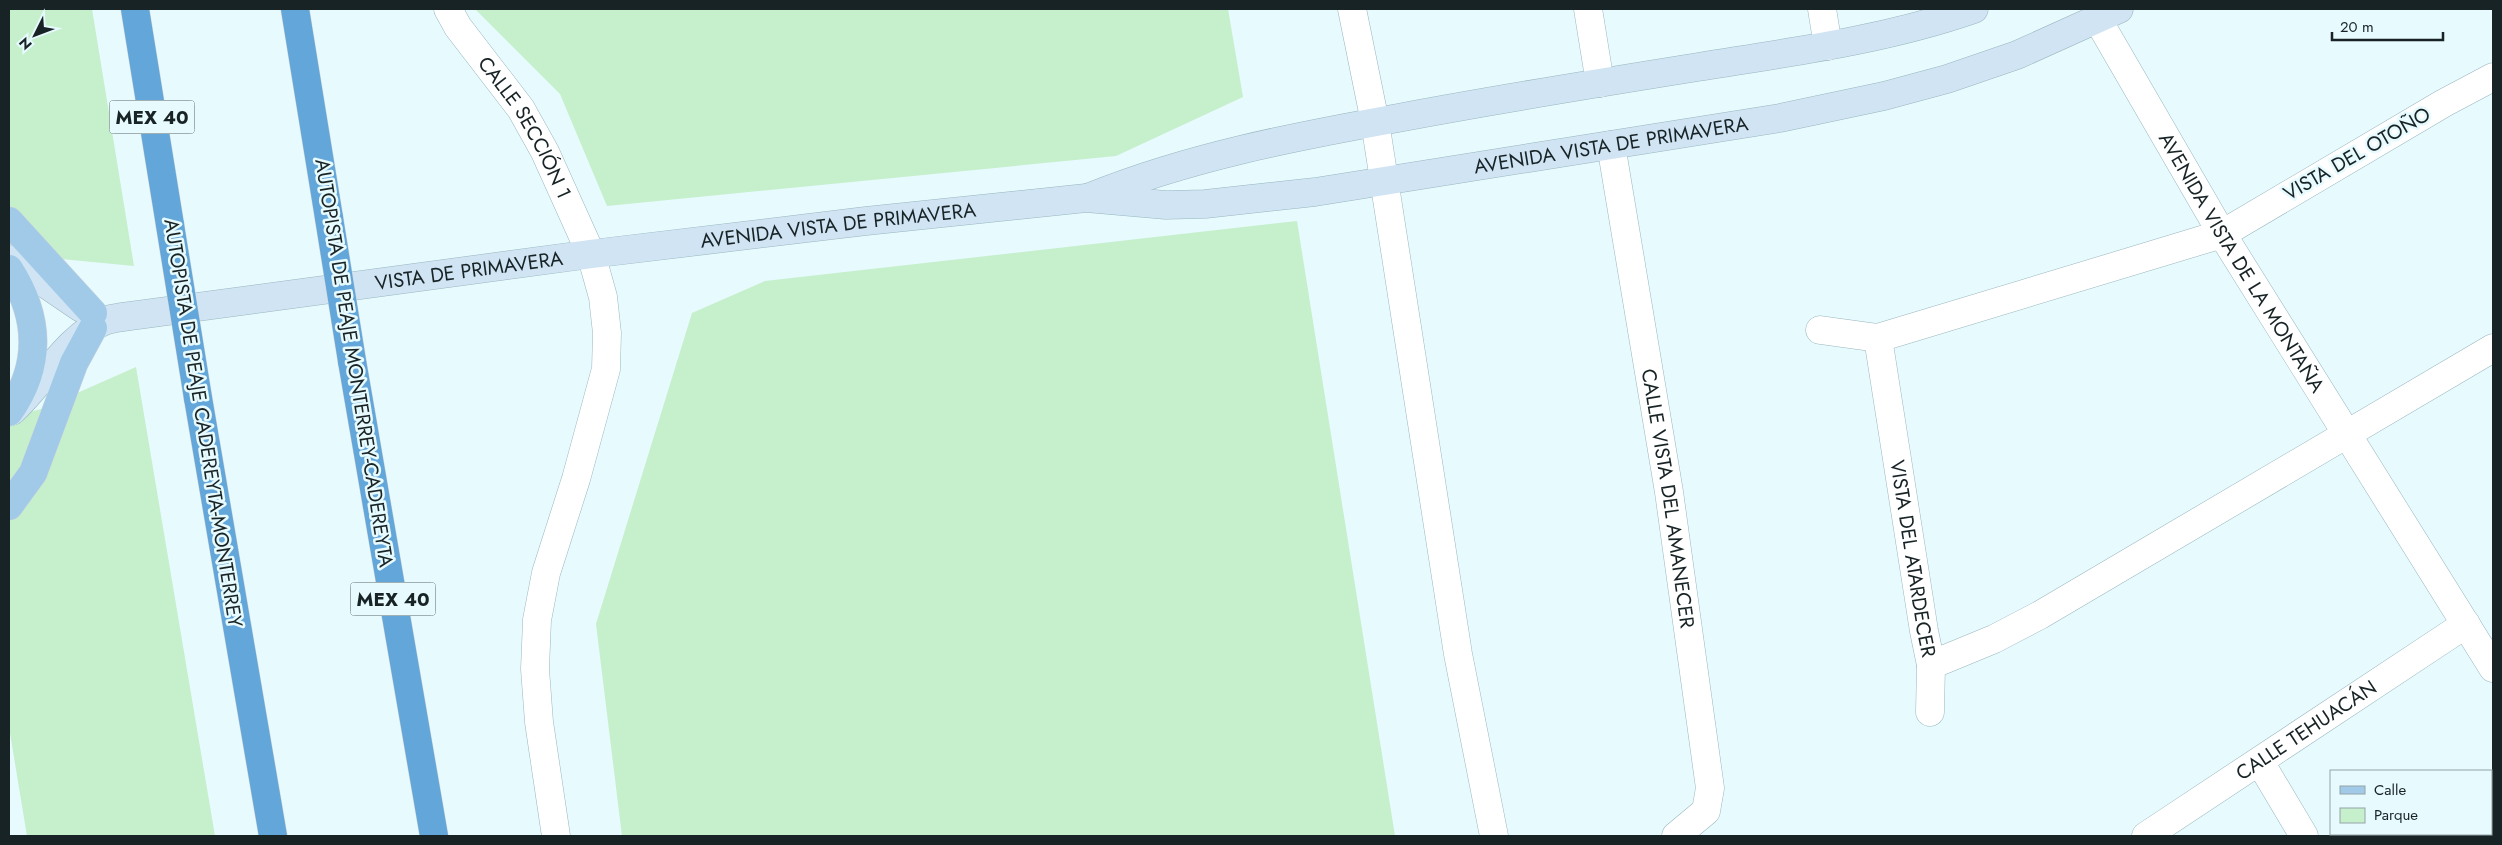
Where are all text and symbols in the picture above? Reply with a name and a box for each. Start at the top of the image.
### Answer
north arrow [10,10,60,60]
scale bar [2332,10,2443,42]
text: 20 m [2340,16,2374,38]
text: N [14,33,36,55]
street label: CALLE SECCIÓN 1 [471,50,579,203]
road number: MEX 40 [110,100,194,134]
street label: VISTA DEL OTOÑO [2278,100,2436,208]
street label: AVENIDA VISTA DE PRIMAVERA [1472,109,1751,181]
street label: AVENIDA VISTA DE LA MONTAÑA [2152,127,2332,399]
street label: AUTOPISTA DE PEAJE MONTERREY-CADEREYTA [307,157,401,570]
street label: AVENIDA VISTA DE PRIMAVERA [699,195,978,255]
street label: AUTOPISTA DE PEAJE CADEREYTA-MONTERREY [156,217,250,630]
street label: VISTA DE PRIMAVERA [373,243,565,297]
street label: CALLE VISTA DEL AMANECER [1634,367,1702,630]
street label: VISTA DEL ATARDECER [1883,458,1944,660]
road number: MEX 40 [350,582,436,616]
street label: CALLE TEHUACÁN [2230,673,2382,787]
legend [2330,770,2492,835]
text: Calle [2374,779,2406,801]
text: Parque [2374,804,2418,826]

